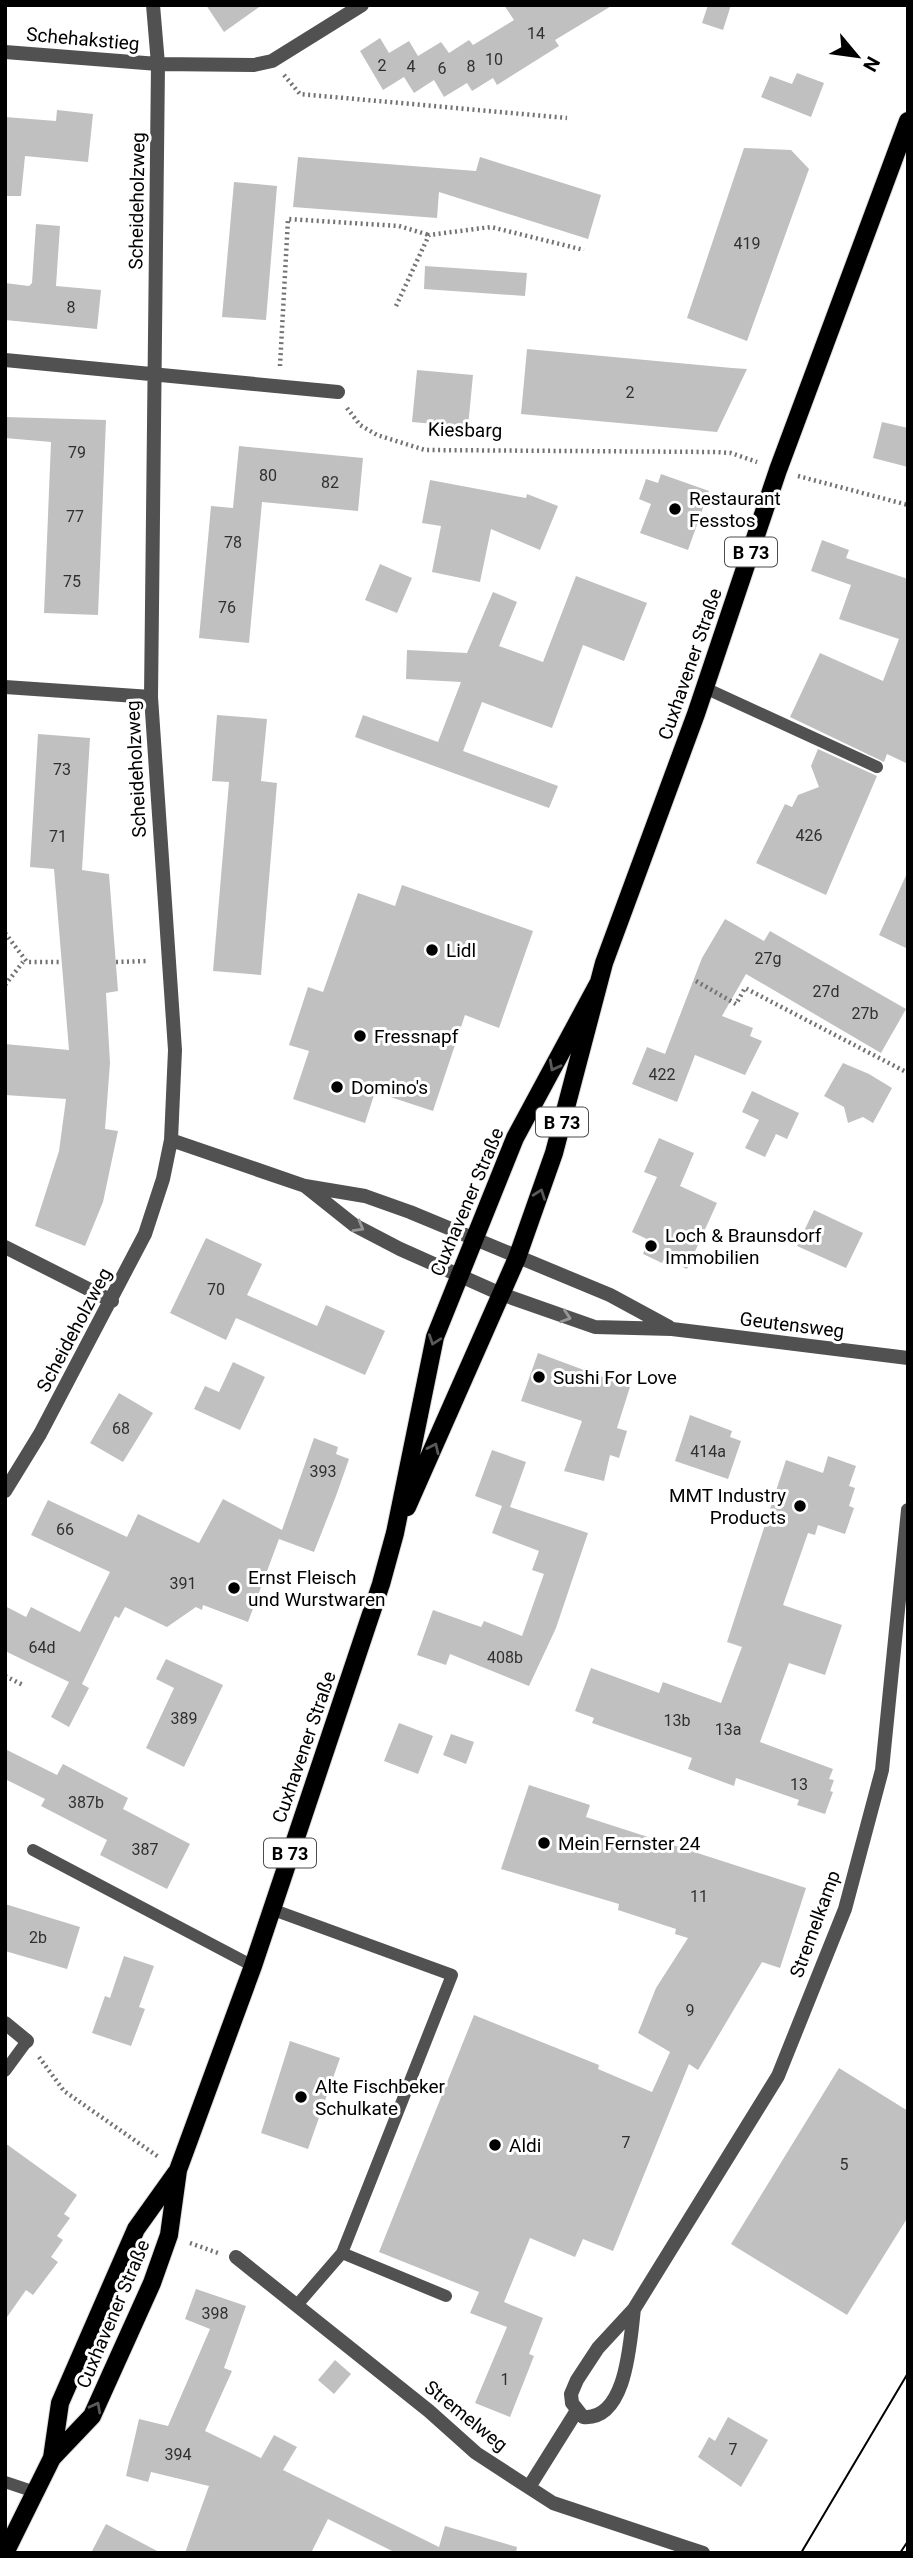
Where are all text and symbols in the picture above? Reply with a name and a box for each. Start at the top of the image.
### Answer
north arrow [822,21,892,91]
street label: Schehakstieg [25,23,141,55]
house number: 14 [527,24,545,43]
house number: 10 [485,50,503,69]
text: N [858,53,885,75]
house number: 2 [378,56,387,75]
house number: 4 [407,57,416,76]
house number: 8 [467,57,476,76]
house number: 6 [438,59,447,78]
street label: Scheideholzweg [124,132,150,270]
house number: 419 [734,234,760,253]
house number: 8 [67,298,76,317]
house number: 2 [626,383,635,402]
street label: Kiesbarg [428,418,502,442]
house number: 79 [68,443,86,462]
house number: 80 [259,466,277,485]
house number: 82 [321,473,339,492]
place label: Restaurant Fesstos [689,487,781,532]
marker: Restaurant Fesstos [667,501,683,517]
house number: 77 [66,507,84,526]
house number: 78 [224,533,242,552]
road number: B 73 [725,538,777,566]
house number: 75 [63,572,81,591]
street label: Cuxhavener Straße [653,585,727,743]
house number: 76 [218,598,236,617]
street label: Scheideholzweg [121,700,151,838]
house number: 73 [53,760,71,779]
house number: 426 [796,826,822,845]
house number: 71 [49,827,67,846]
place label: Lidl [446,939,476,962]
marker: Lidl [424,942,440,958]
house number: 27g [755,949,781,968]
house number: 27d [812,982,840,1001]
house number: 27b [852,1004,879,1023]
place label: Fressnapf [374,1025,459,1048]
marker: Fressnapf [352,1028,368,1044]
one-way arrow [549,1058,562,1071]
house number: 422 [649,1065,675,1084]
place label: Domino's [351,1076,428,1099]
marker: Domino's [329,1079,345,1095]
road number: B 73 [536,1107,588,1136]
street label: Cuxhavener Straße [425,1124,509,1280]
one-way arrow [532,1188,546,1200]
one-way arrow [351,1219,364,1232]
place label: Loch & Braunsdorf Immobilien [665,1224,822,1269]
marker: Loch & Braunsdorf Immobilien [643,1238,659,1254]
street label: Scheideholzweg [32,1264,116,1396]
house number: 70 [207,1280,225,1299]
street label: Geutensweg [738,1307,846,1343]
one-way arrow [559,1309,571,1323]
one-way arrow [428,1333,442,1345]
place label: Sushi For Love [553,1366,677,1389]
marker: Sushi For Love [531,1369,547,1385]
house number: 68 [112,1419,130,1438]
house number: 414a [690,1442,726,1461]
one-way arrow [426,1443,440,1455]
house number: 393 [310,1462,336,1481]
place label: MMT Industry Products [669,1484,786,1529]
marker: MMT Industry Products [792,1498,808,1514]
house number: 66 [56,1520,74,1539]
place label: Ernst Fleisch und Wurstwaren [248,1566,385,1611]
house number: 391 [170,1574,196,1593]
marker: Ernst Fleisch und Wurstwaren [226,1580,242,1596]
house number: 64d [28,1638,56,1657]
house number: 408b [487,1648,523,1667]
street label: Cuxhavener Straße [267,1668,341,1826]
house number: 389 [171,1709,197,1728]
house number: 13b [664,1711,691,1730]
house number: 13a [715,1720,741,1739]
house number: 13 [790,1775,808,1794]
house number: 387b [68,1793,104,1812]
place label: Mein Fernster 24 [558,1832,701,1855]
marker: Mein Fernster 24 [536,1835,552,1851]
road number: B 73 [264,1839,316,1868]
house number: 387 [132,1840,158,1859]
street label: Stremelkamp [785,1867,845,1981]
house number: 11 [690,1887,708,1906]
house number: 2b [29,1928,47,1947]
house number: 9 [686,2001,695,2020]
place label: Alte Fischbeker Schulkate [315,2075,446,2120]
marker: Alte Fischbeker Schulkate [293,2089,309,2105]
house number: 7 [622,2133,631,2152]
place label: Aldi [509,2134,541,2157]
marker: Aldi [487,2137,503,2153]
house number: 5 [840,2155,849,2174]
street label: Cuxhavener Straße [71,2236,155,2392]
house number: 398 [202,2304,228,2323]
house number: 1 [501,2370,510,2389]
street label: Stremelweg [420,2376,512,2456]
one-way arrow [88,2402,102,2414]
house number: 7 [729,2440,738,2459]
house number: 394 [165,2445,191,2464]

